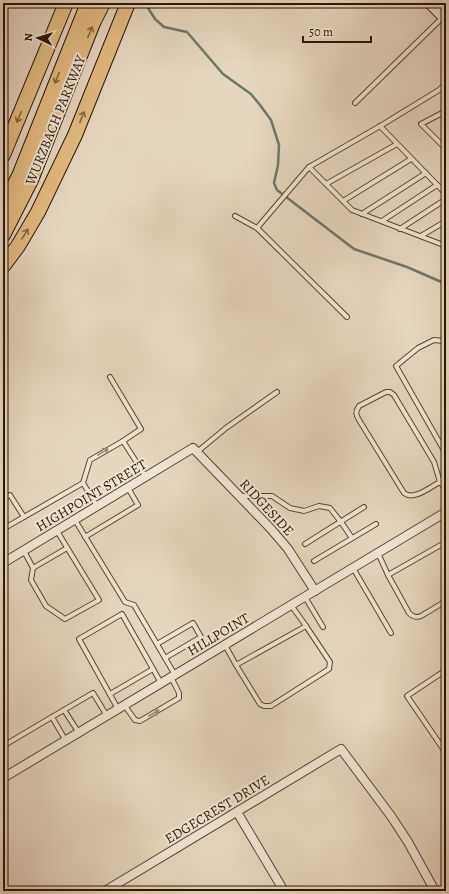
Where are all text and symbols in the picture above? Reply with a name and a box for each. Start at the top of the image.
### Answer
north arrow [18,18,58,58]
scale bar [303,18,371,44]
text: 50 m [309,24,333,40]
one-way arrow [86,26,94,38]
text: N [21,33,36,42]
street label: WURZBACH PARKWAY [20,52,90,189]
one-way arrow [53,71,61,83]
one-way arrow [15,110,23,122]
one-way arrow [78,111,86,123]
one-way arrow [22,228,30,240]
one-way arrow [97,448,109,456]
street label: HIGHPOINT STREET [32,455,150,536]
street label: RIDGESIDE [235,475,298,540]
street label: HILLPOINT [184,608,253,660]
one-way arrow [148,709,160,717]
street label: EDGECREST DRIVE [161,771,273,848]

